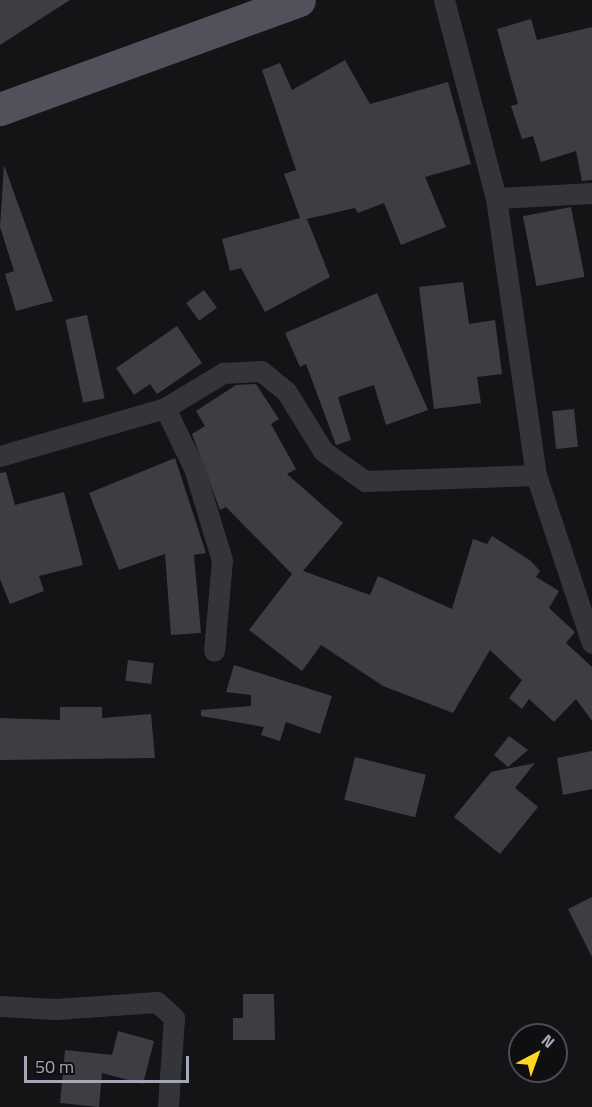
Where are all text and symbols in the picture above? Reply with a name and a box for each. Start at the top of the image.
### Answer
north arrow [508,1023,568,1083]
text: N [536,1028,561,1054]
scale bar [27,1044,192,1082]
text: 50 m [35,1053,74,1080]

